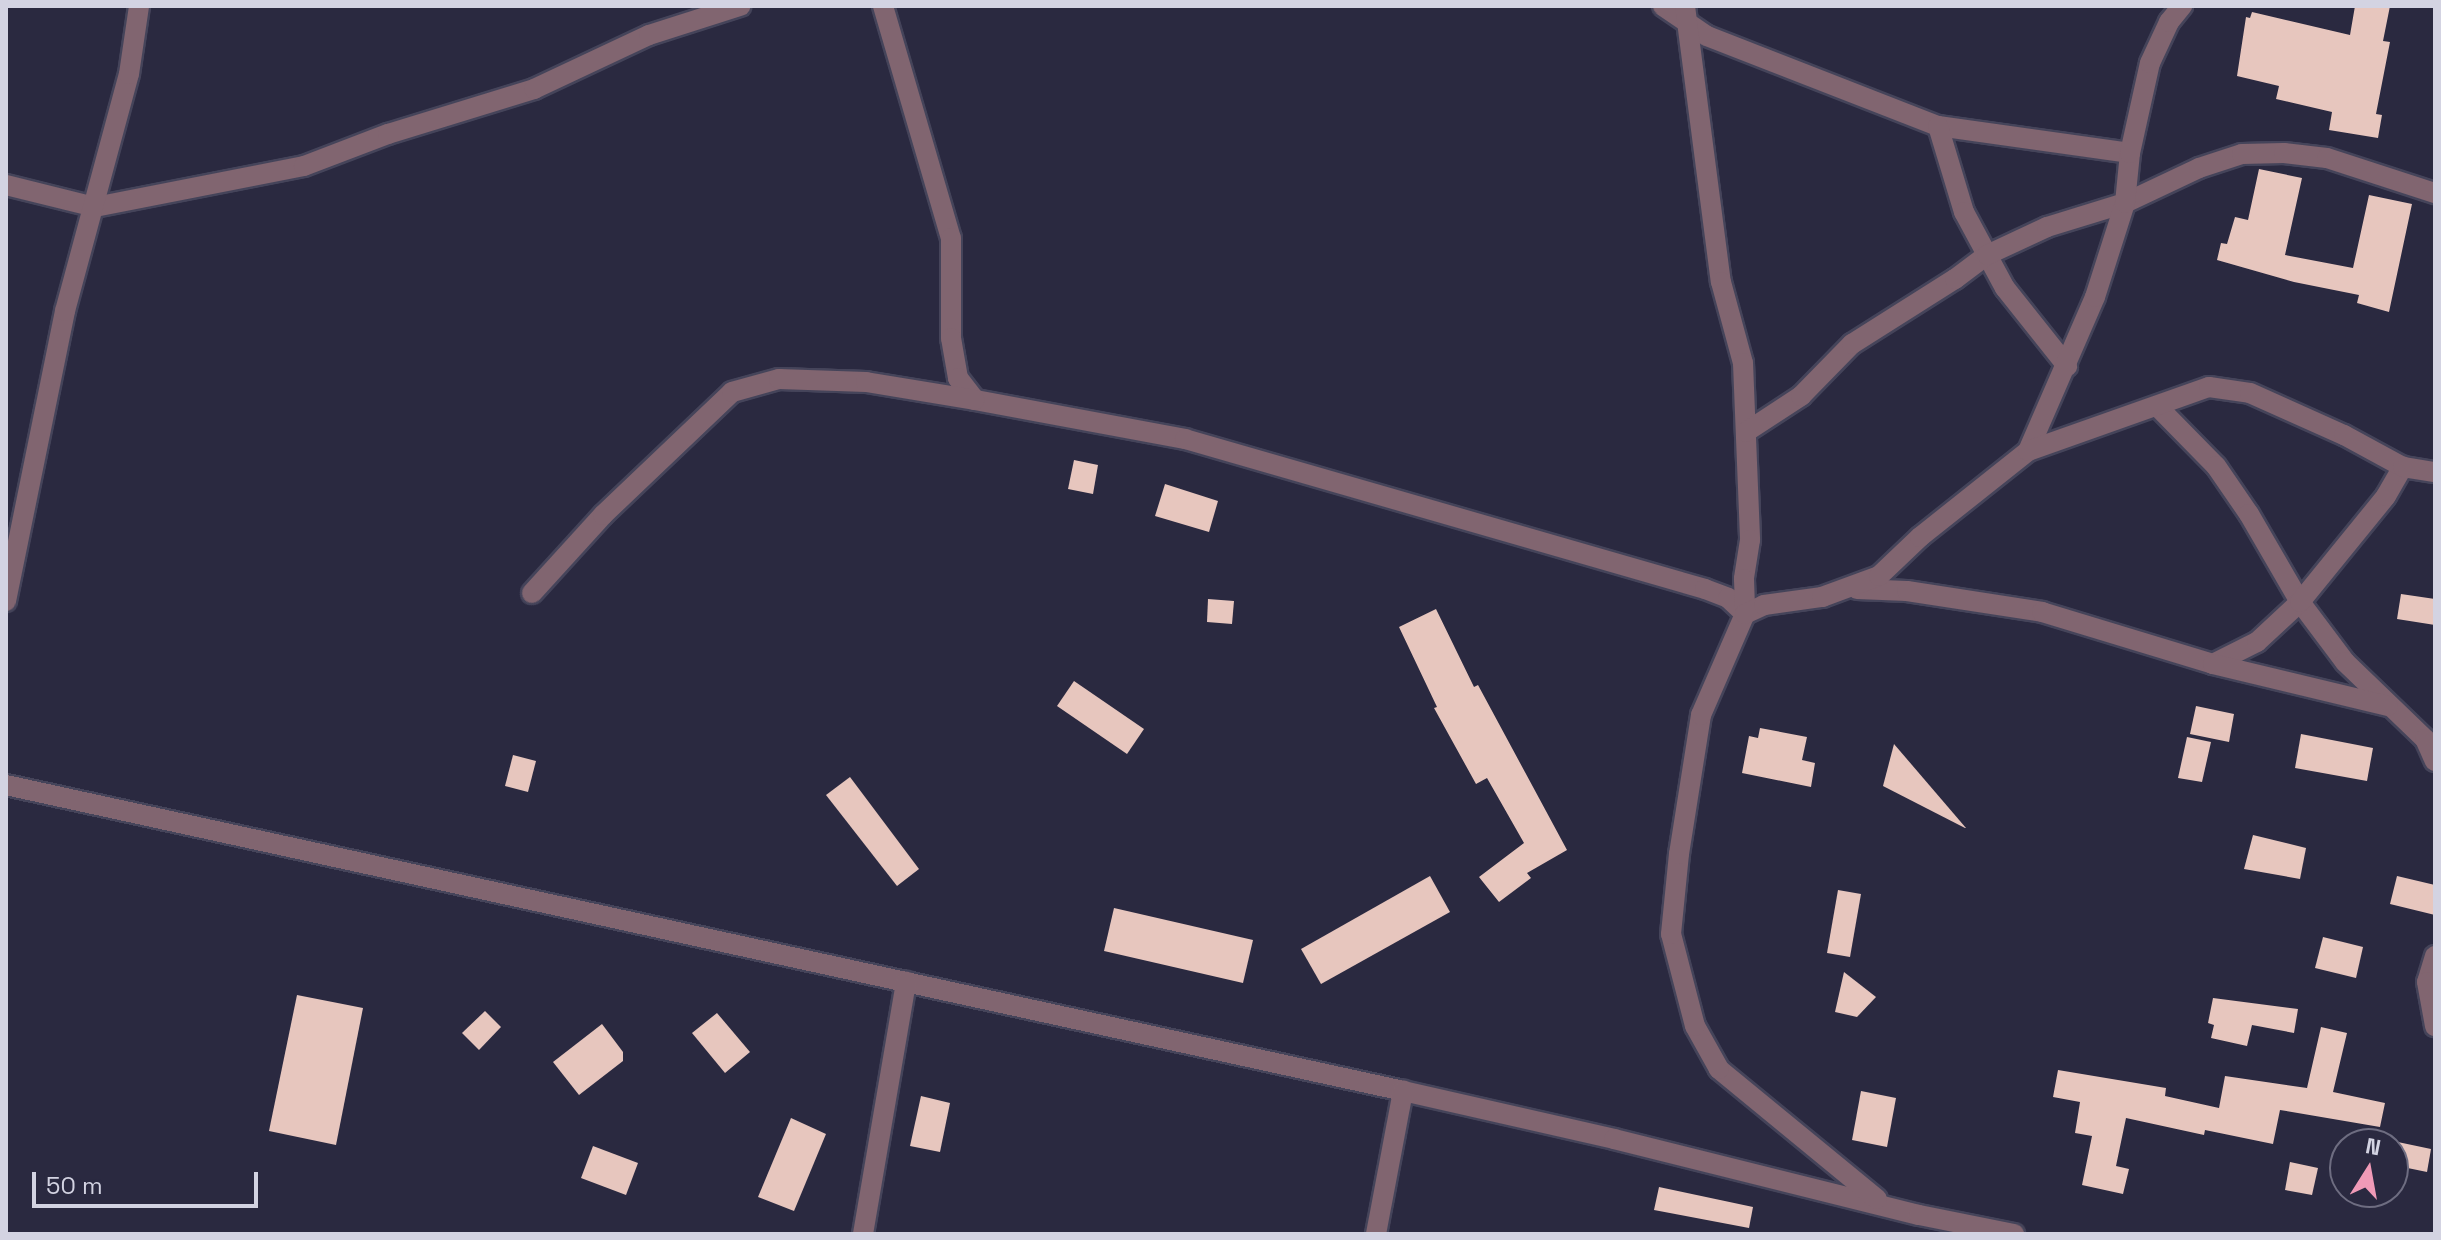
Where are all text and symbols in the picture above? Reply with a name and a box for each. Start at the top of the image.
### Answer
north arrow [2329,1128,2409,1208]
text: N [2363,1131,2383,1162]
scale bar [36,1156,262,1206]
text: 50 m [46,1170,103,1201]

